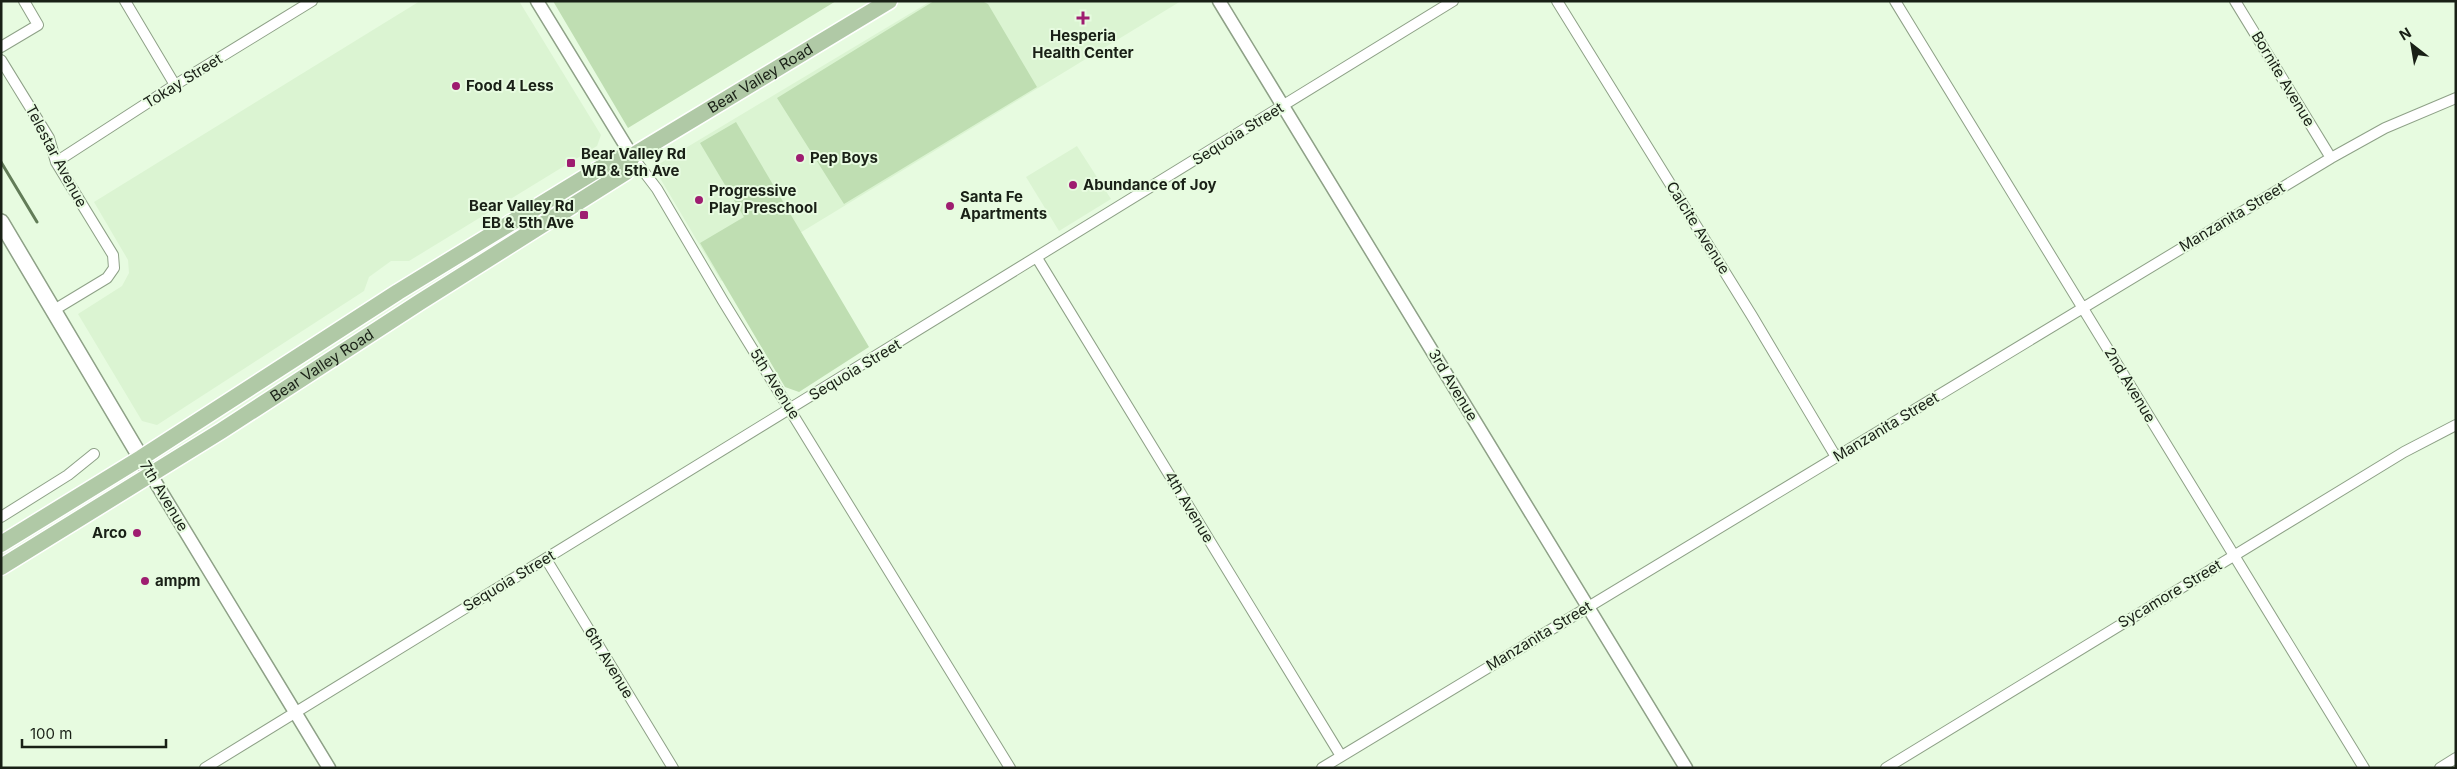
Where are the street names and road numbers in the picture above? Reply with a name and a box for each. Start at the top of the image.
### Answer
street label: Bornite Avenue [2248,28,2319,130]
street label: Bear Valley Road [704,39,816,117]
street label: Tokay Street [140,49,226,112]
street label: Sequoia Street [1189,98,1287,169]
street label: Telestar Avenue [21,101,91,210]
street label: Manzanita Street [2175,177,2288,256]
street label: Calcite Avenue [1662,178,1734,278]
street label: Bear Valley Road [266,325,377,406]
street label: Sequoia Street [805,335,904,405]
street label: 2nd Avenue [2101,344,2160,426]
street label: 5th Avenue [746,345,805,423]
street label: 3rd Avenue [1424,345,1482,424]
street label: Manzanita Street [1829,387,1942,466]
street label: 7th Avenue [136,457,193,535]
street label: 4th Avenue [1161,467,1218,546]
street label: Sequoia Street [459,546,558,616]
street label: Sycamore Street [2114,555,2225,632]
street label: Manzanita Street [1482,596,1595,675]
street label: 6th Avenue [581,624,638,702]

